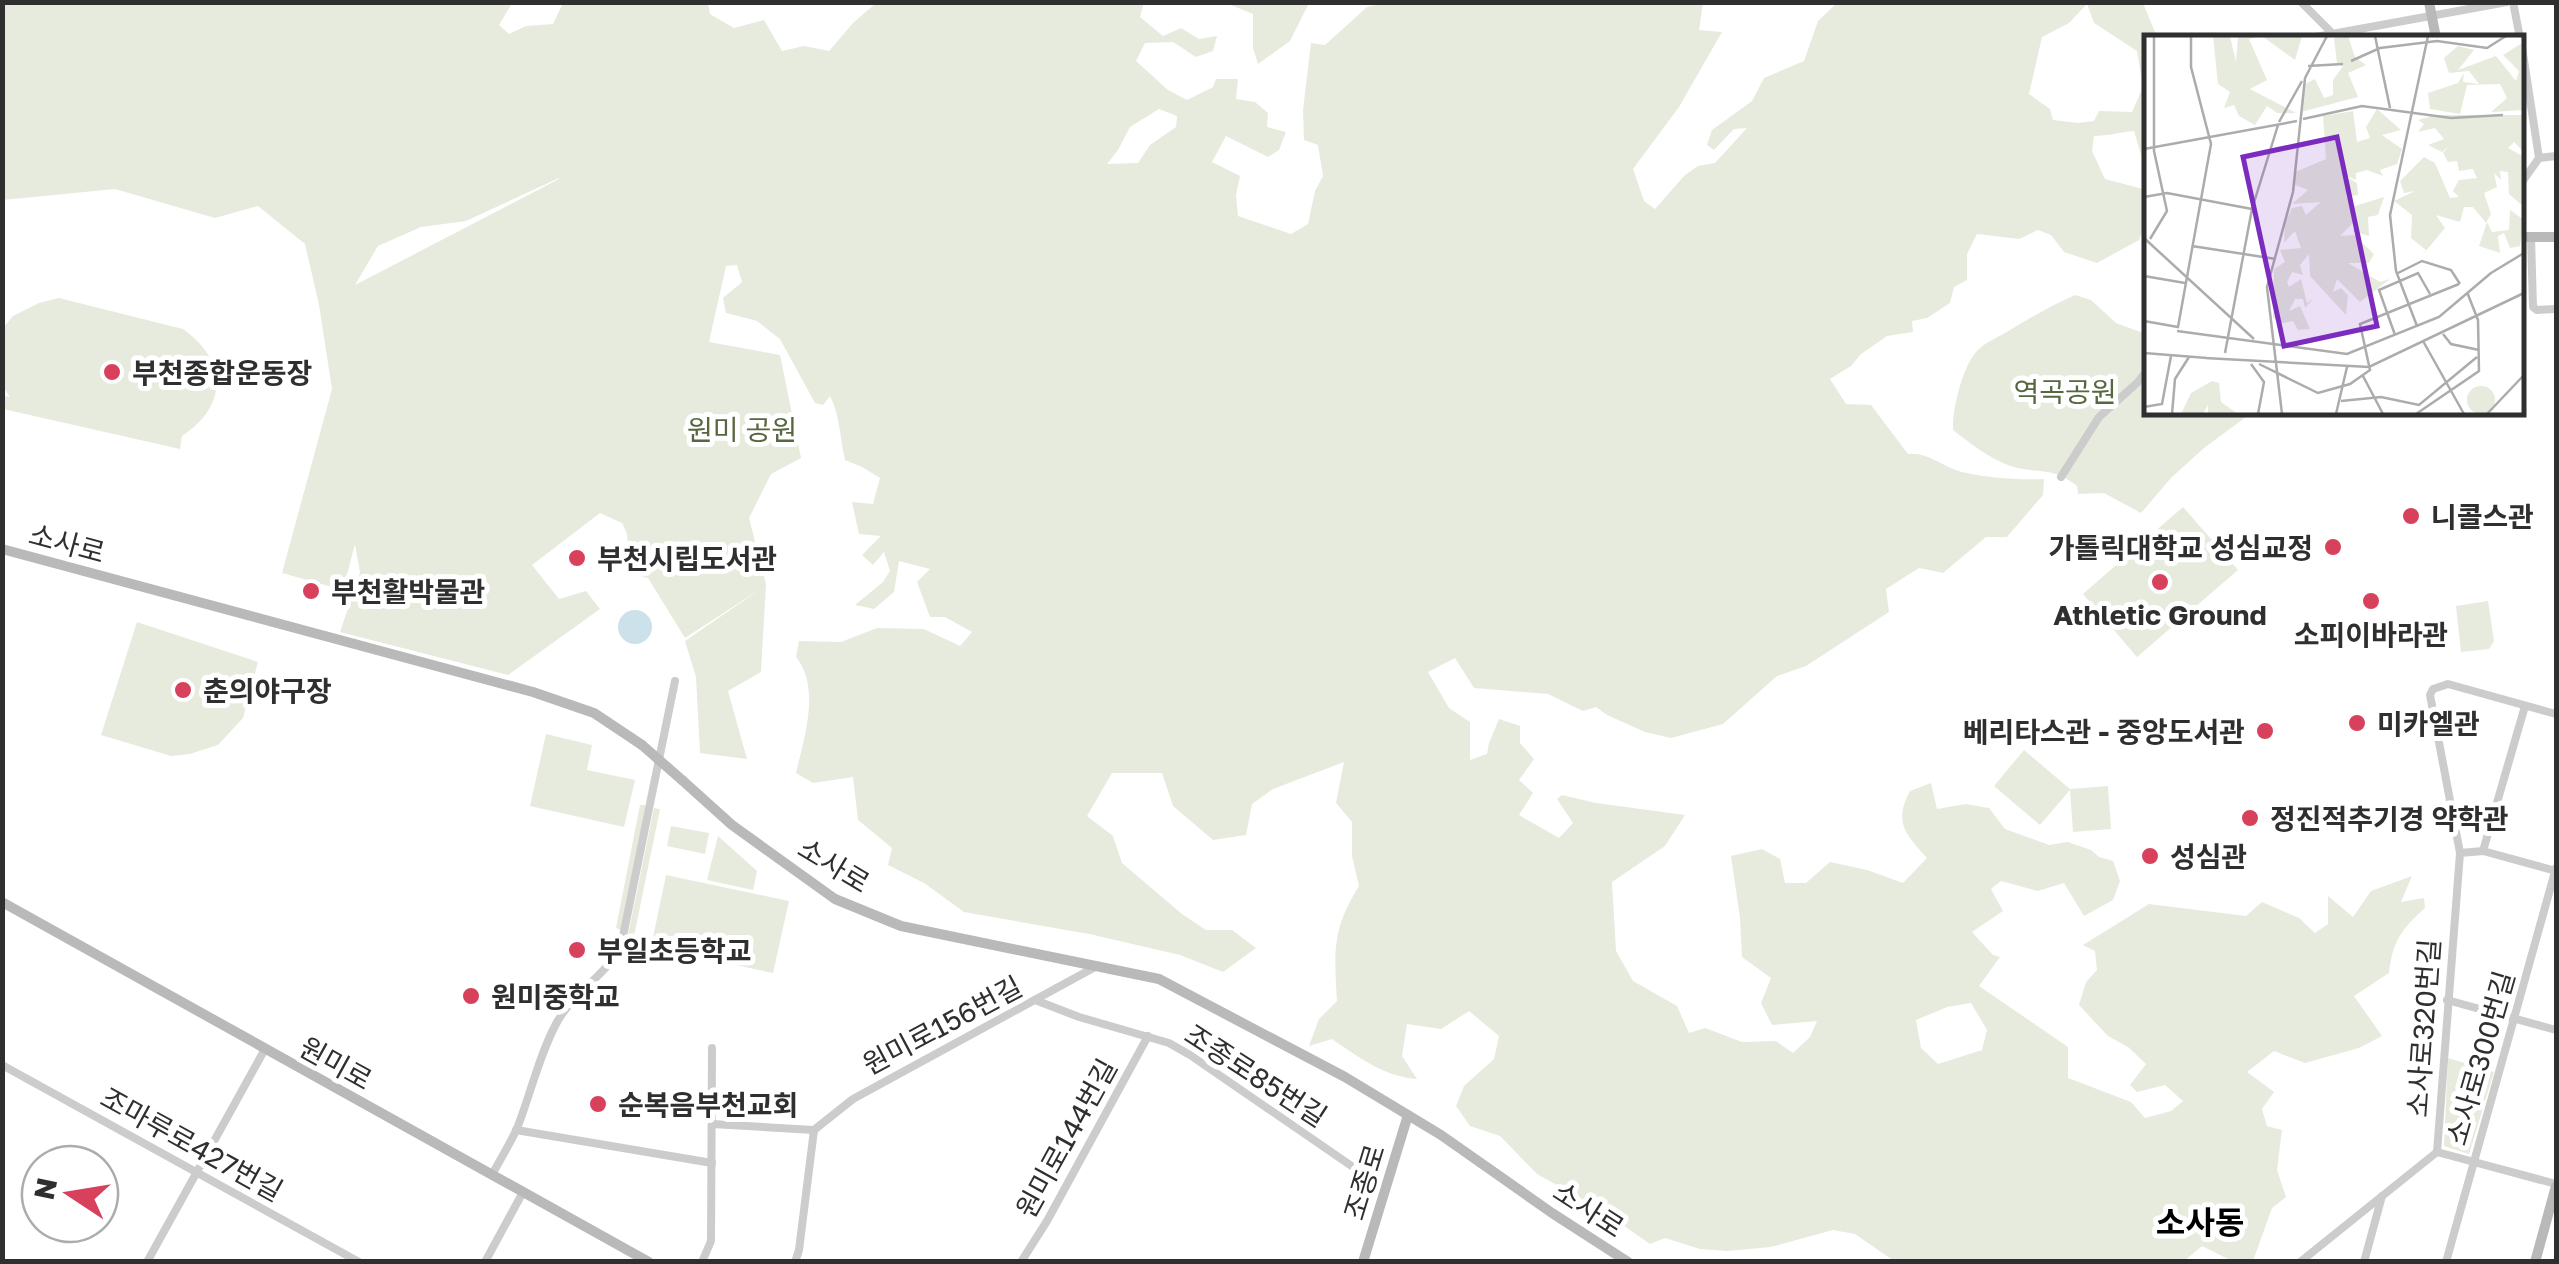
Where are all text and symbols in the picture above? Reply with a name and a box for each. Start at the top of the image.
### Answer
inset map [2144,35,2524,415]
place label: 부천종합운동장 [132,356,312,389]
marker: 부천종합운동장 [101,361,123,383]
park label: 역곡공원 [2013,375,2117,408]
park label: 원미 공원 [687,413,797,446]
place label: 니콜스관 [2431,500,2534,533]
marker: 니콜스관 [2400,505,2422,527]
street label: 소사로 [25,517,109,569]
place label: 가톨릭대학교 성심교정 [2048,531,2313,564]
marker: 가톨릭대학교 성심교정 [2322,536,2344,558]
place label: 부천시립도서관 [597,542,777,575]
marker: 부천시립도서관 [566,547,588,569]
marker: Athletic Ground [2149,571,2171,593]
place label: 부천활박물관 [331,575,486,608]
marker: 부천활박물관 [300,580,322,602]
marker: 소피이바라관 [2360,590,2382,612]
place label: Athletic Ground [2053,598,2267,631]
place label: 소피이바라관 [2294,618,2448,651]
place label: 춘의야구장 [203,674,332,707]
marker: 춘의야구장 [172,679,194,701]
place label: 미카엘관 [2377,707,2480,740]
marker: 미카엘관 [2346,712,2368,734]
place label: 베리타스관 - 중앙도서관 [1963,715,2245,748]
marker: 베리타스관 - 중앙도서관 [2254,720,2276,742]
place label: 정진적추기경 약학관 [2270,802,2509,835]
marker: 정진적추기경 약학관 [2239,807,2261,829]
street label: 소사로 [792,831,876,899]
place label: 성심관 [2170,840,2247,873]
marker: 성심관 [2139,845,2161,867]
place label: 부일초등학교 [597,934,752,967]
street label: 소사로320번길 [2400,938,2446,1118]
marker: 부일초등학교 [566,939,588,961]
street label: 소사로300번길 [2439,967,2521,1149]
street label: 원미로156번길 [857,969,1027,1081]
place label: 원미중학교 [491,980,620,1013]
marker: 원미중학교 [460,985,482,1007]
street label: 조종로85번길 [1179,1017,1333,1133]
street label: 원미로 [294,1030,378,1096]
street label: 원미로144번길 [1009,1053,1123,1223]
street label: 조마루로427번길 [95,1080,289,1208]
place label: 순복음부천교회 [618,1088,798,1121]
marker: 순복음부천교회 [587,1093,609,1115]
street label: 조종로 [1337,1140,1391,1224]
north arrow [20,1144,120,1244]
street label: 소사로 [1548,1174,1630,1244]
text: N [27,1175,63,1203]
district label: 소사동 [2156,1203,2244,1241]

